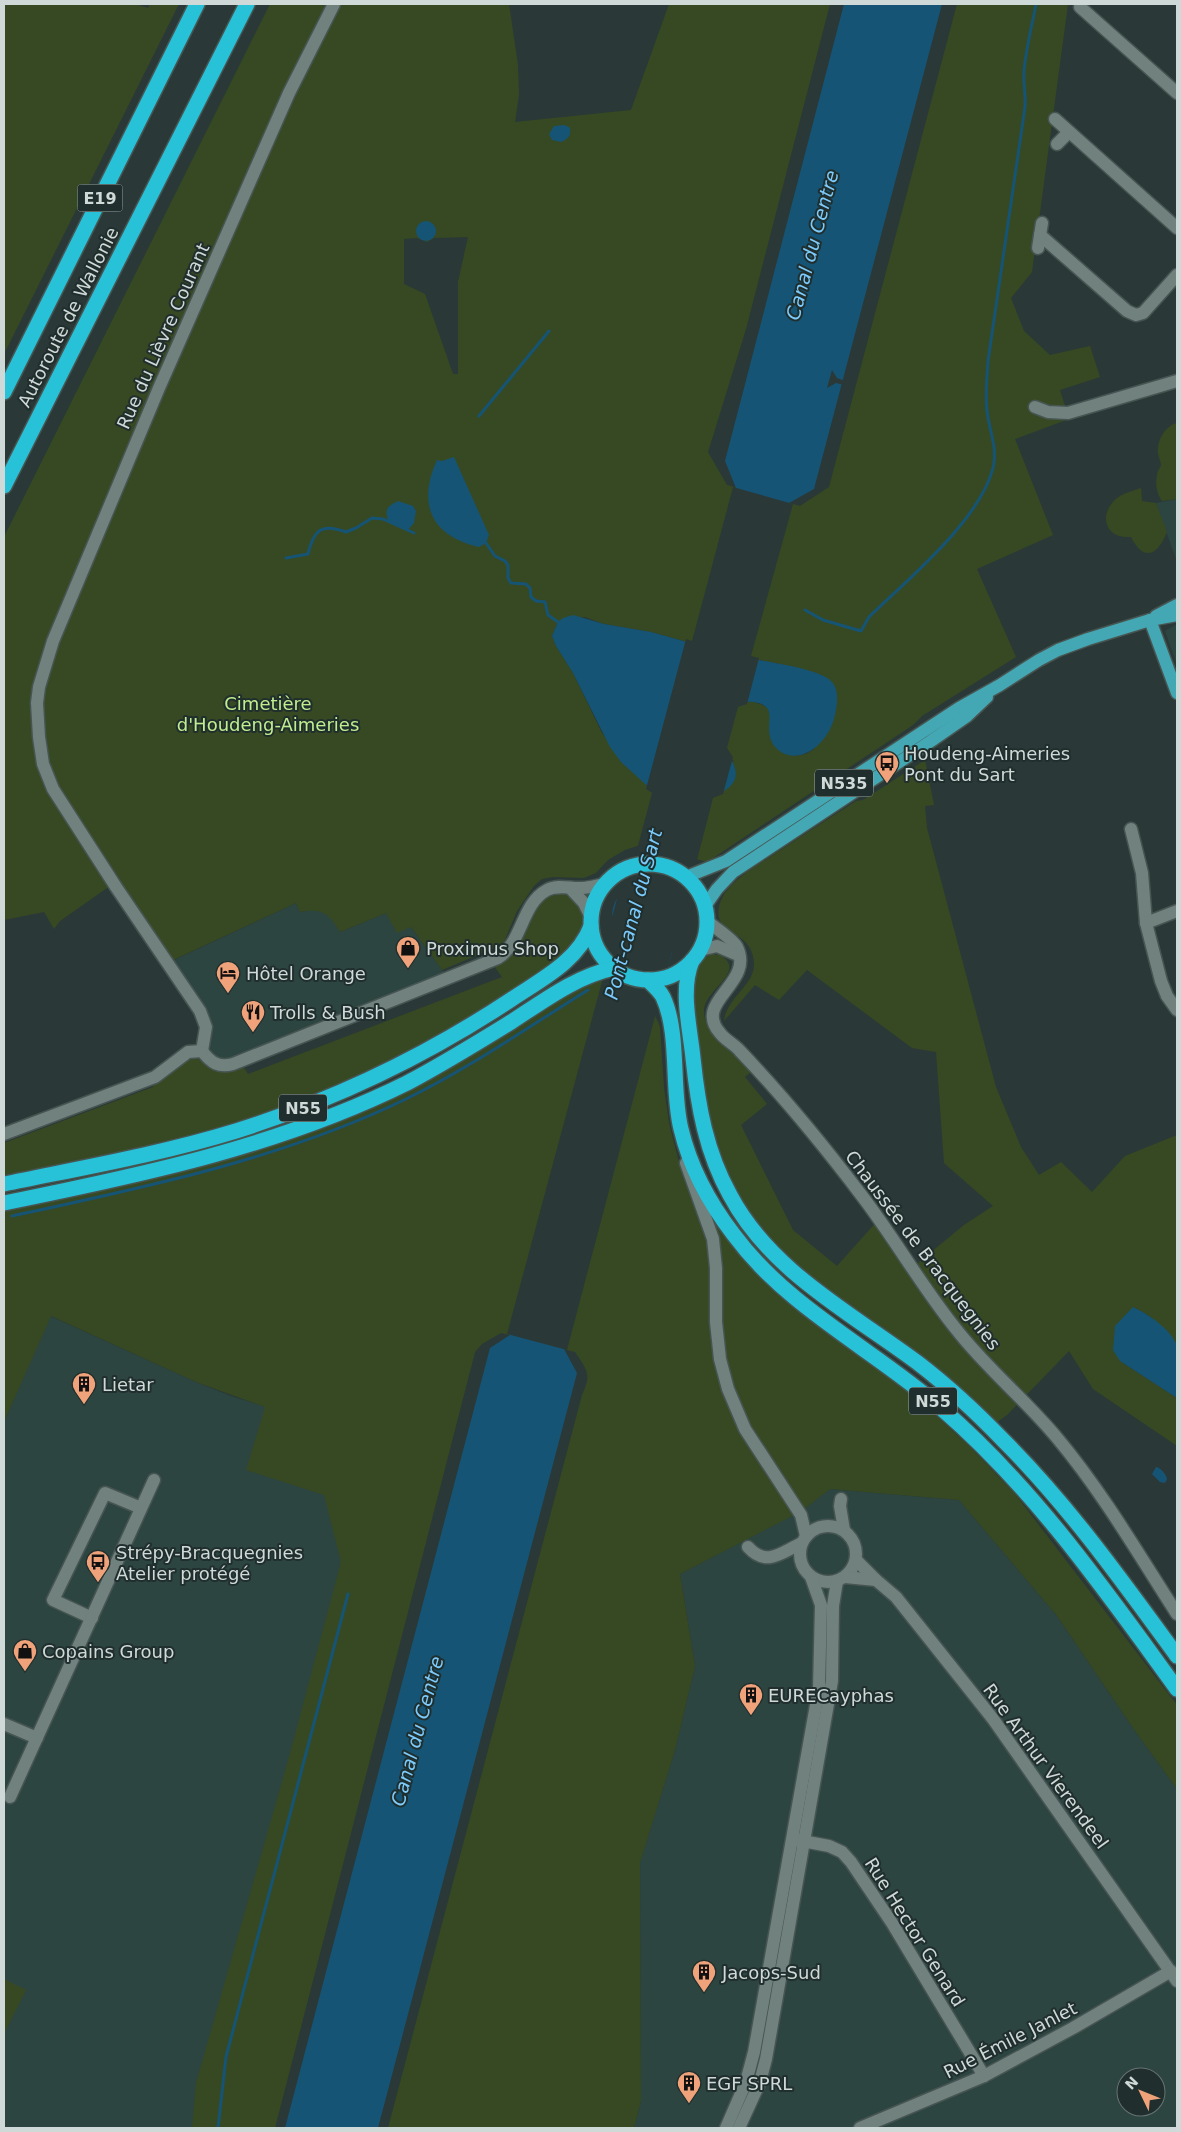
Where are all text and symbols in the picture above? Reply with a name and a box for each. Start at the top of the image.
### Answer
water label: Canal du Centre [781,168,843,322]
road number: E19 [78,184,122,212]
street label: Autoroute de Wallonie [13,223,123,411]
street label: Rue du Lièvre Courant [113,240,213,432]
park label: Cimetière d'Houdeng-Aimeries [177,693,359,735]
place label: Houdeng-Aimeries Pont du Sart [904,743,1070,785]
bus stop icon: Houdeng-Aimeries Pont du Sart [874,750,900,784]
road number: N535 [815,770,873,796]
water label: Pont-canal du Sart [600,825,667,1002]
shop icon: Proximus Shop [395,935,421,969]
place label: Proximus Shop [426,938,559,959]
hotel icon: Hôtel Orange [215,960,241,994]
place label: Hôtel Orange [246,963,366,984]
restaurant icon: Trolls & Bush [240,999,266,1033]
place label: Trolls & Bush [269,1002,386,1023]
road number: N55 [279,1094,327,1122]
street label: Chaussée de Bracquegnies [841,1146,1005,1354]
building icon: Lietar [71,1371,97,1405]
place label: Lietar [102,1374,154,1395]
road number: N55 [909,1388,957,1414]
place label: Strépy-Bracquegnies Atelier protégé [116,1542,303,1584]
bus stop icon: Strépy-Bracquegnies Atelier protégé [85,1549,111,1583]
shop icon: Copains Group [12,1638,38,1672]
place label: Copains Group [42,1641,174,1662]
water label: Canal du Centre [386,1654,448,1808]
street label: Rue Arthur Vierendeel [979,1679,1113,1853]
building icon: EURECayphas [738,1682,764,1716]
place label: EURECayphas [768,1685,894,1706]
street label: Rue Hector Genard [861,1854,969,2010]
building icon: Jacops-Sud [691,1959,717,1993]
place label: Jacops-Sud [721,1962,821,1983]
street label: Rue Émile Janlet [940,1997,1080,2083]
north arrow [1116,2067,1166,2117]
building icon: EGF SPRL [676,2070,702,2104]
place label: EGF SPRL [706,2073,792,2094]
text: N [1122,2073,1141,2093]

